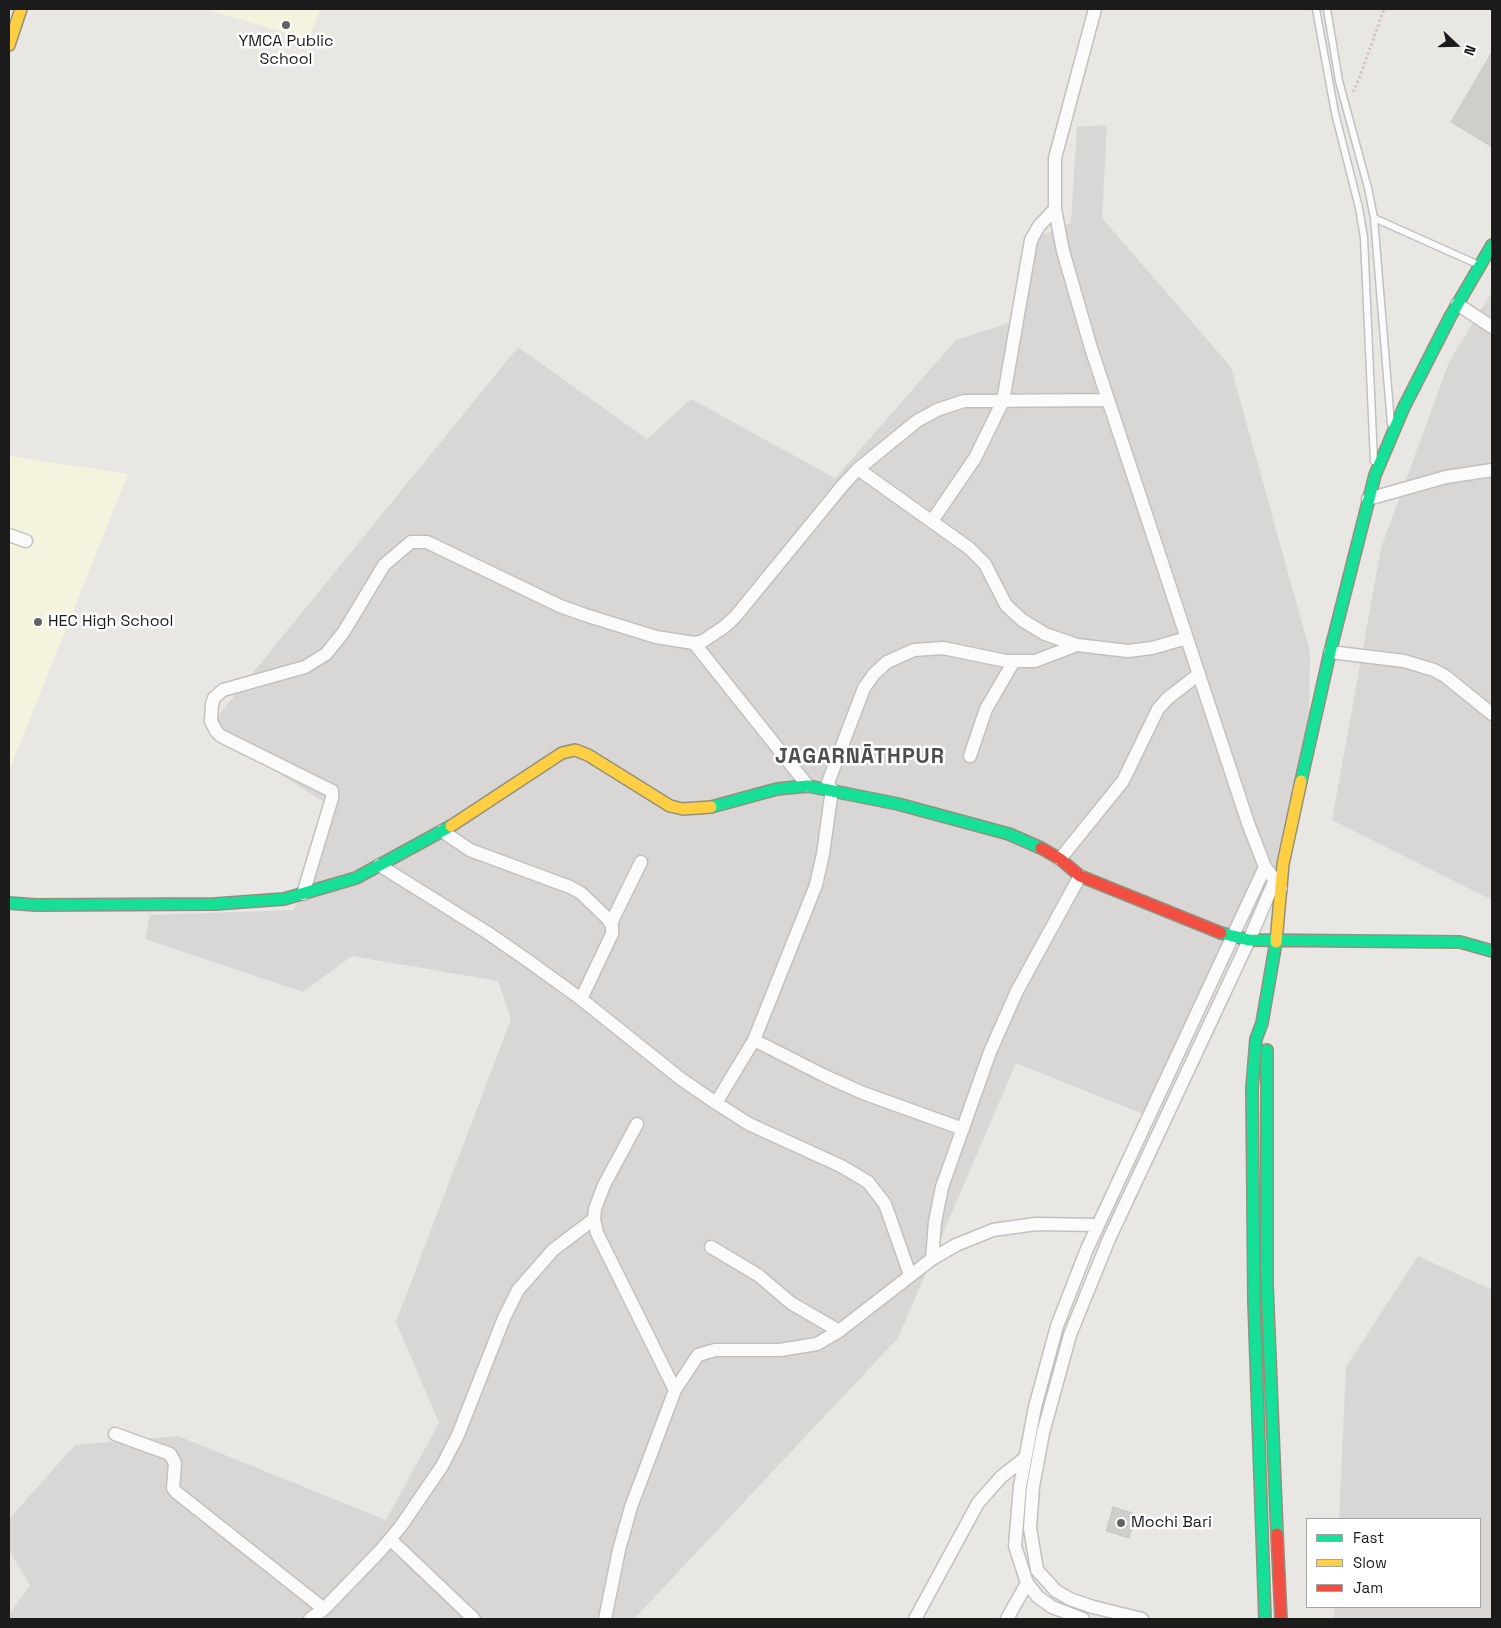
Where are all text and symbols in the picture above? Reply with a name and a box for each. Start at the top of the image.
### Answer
marker: YMCA Public School [280,19,292,31]
north arrow [1431,20,1481,70]
place label: YMCA Public School [238,32,334,70]
text: N [1460,43,1480,58]
place label: HEC High School [48,612,173,632]
marker: HEC High School [32,616,44,628]
district label: JAGARNĀTHPUR [774,744,946,770]
place label: Mochi Bari [1131,1513,1212,1533]
marker: Mochi Bari [1115,1517,1127,1529]
legend [1306,1518,1481,1608]
text: Fast [1353,1528,1384,1547]
text: Slow [1353,1553,1387,1572]
text: Jam [1353,1578,1383,1597]

